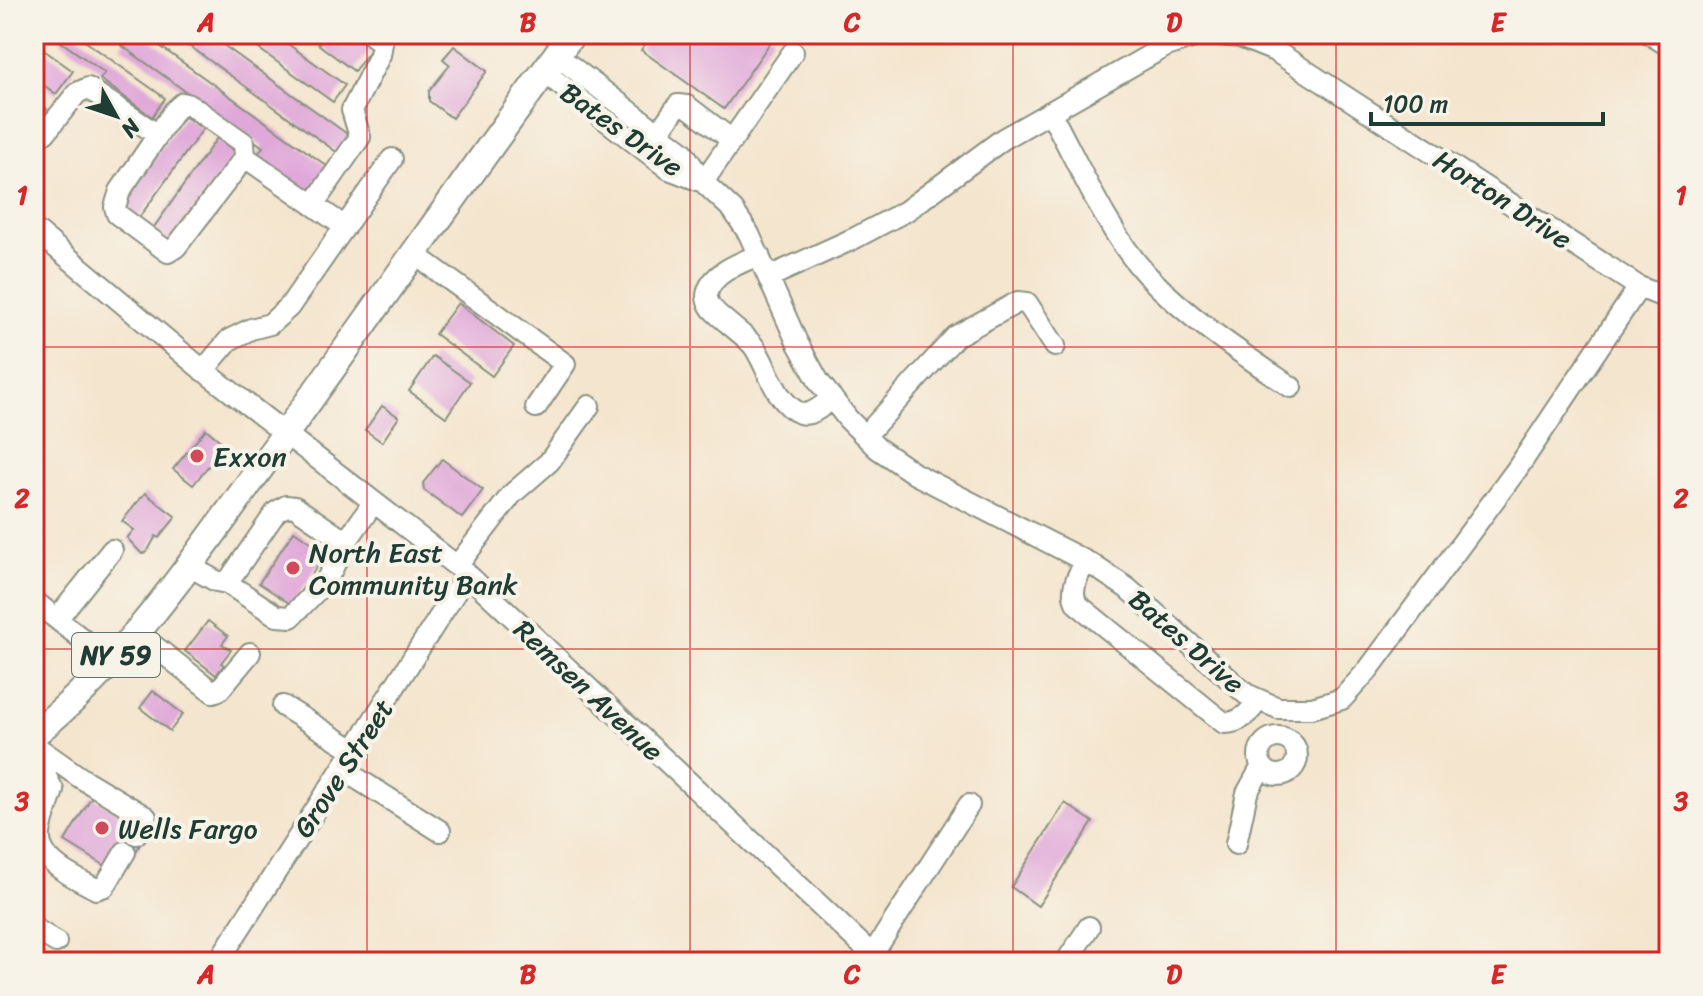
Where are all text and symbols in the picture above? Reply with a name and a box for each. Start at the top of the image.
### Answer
text: A [196,0,215,45]
text: B [520,0,537,45]
text: C [843,0,861,45]
text: D [1166,0,1182,45]
text: E [1491,0,1508,45]
street label: Bates Drive [550,69,694,190]
north arrow [76,76,156,156]
scale bar [1371,76,1603,126]
text: 100 m [1383,83,1448,125]
text: N [111,109,151,147]
street label: Horton Drive [1423,136,1582,263]
text: 1 [16,172,28,218]
text: 1 [1675,172,1687,218]
place label: Exxon [213,432,287,481]
marker: Exxon [188,447,206,465]
text: 2 [13,475,30,521]
text: 2 [1672,475,1689,521]
place label: North East Community Bank [309,528,518,609]
marker: North East Community Bank [284,559,302,577]
street label: Bates Drive [1117,576,1256,706]
street label: Remsen Avenue [502,607,676,774]
road number: NY 59 [72,633,160,677]
street label: Grove Street [280,689,407,848]
text: 3 [14,778,30,824]
text: 3 [1673,778,1689,824]
place label: Wells Fargo [118,804,258,853]
marker: Wells Fargo [93,819,111,837]
text: A [196,951,215,996]
text: B [520,951,537,996]
text: C [843,951,861,996]
text: D [1166,951,1182,996]
text: E [1491,951,1508,996]

